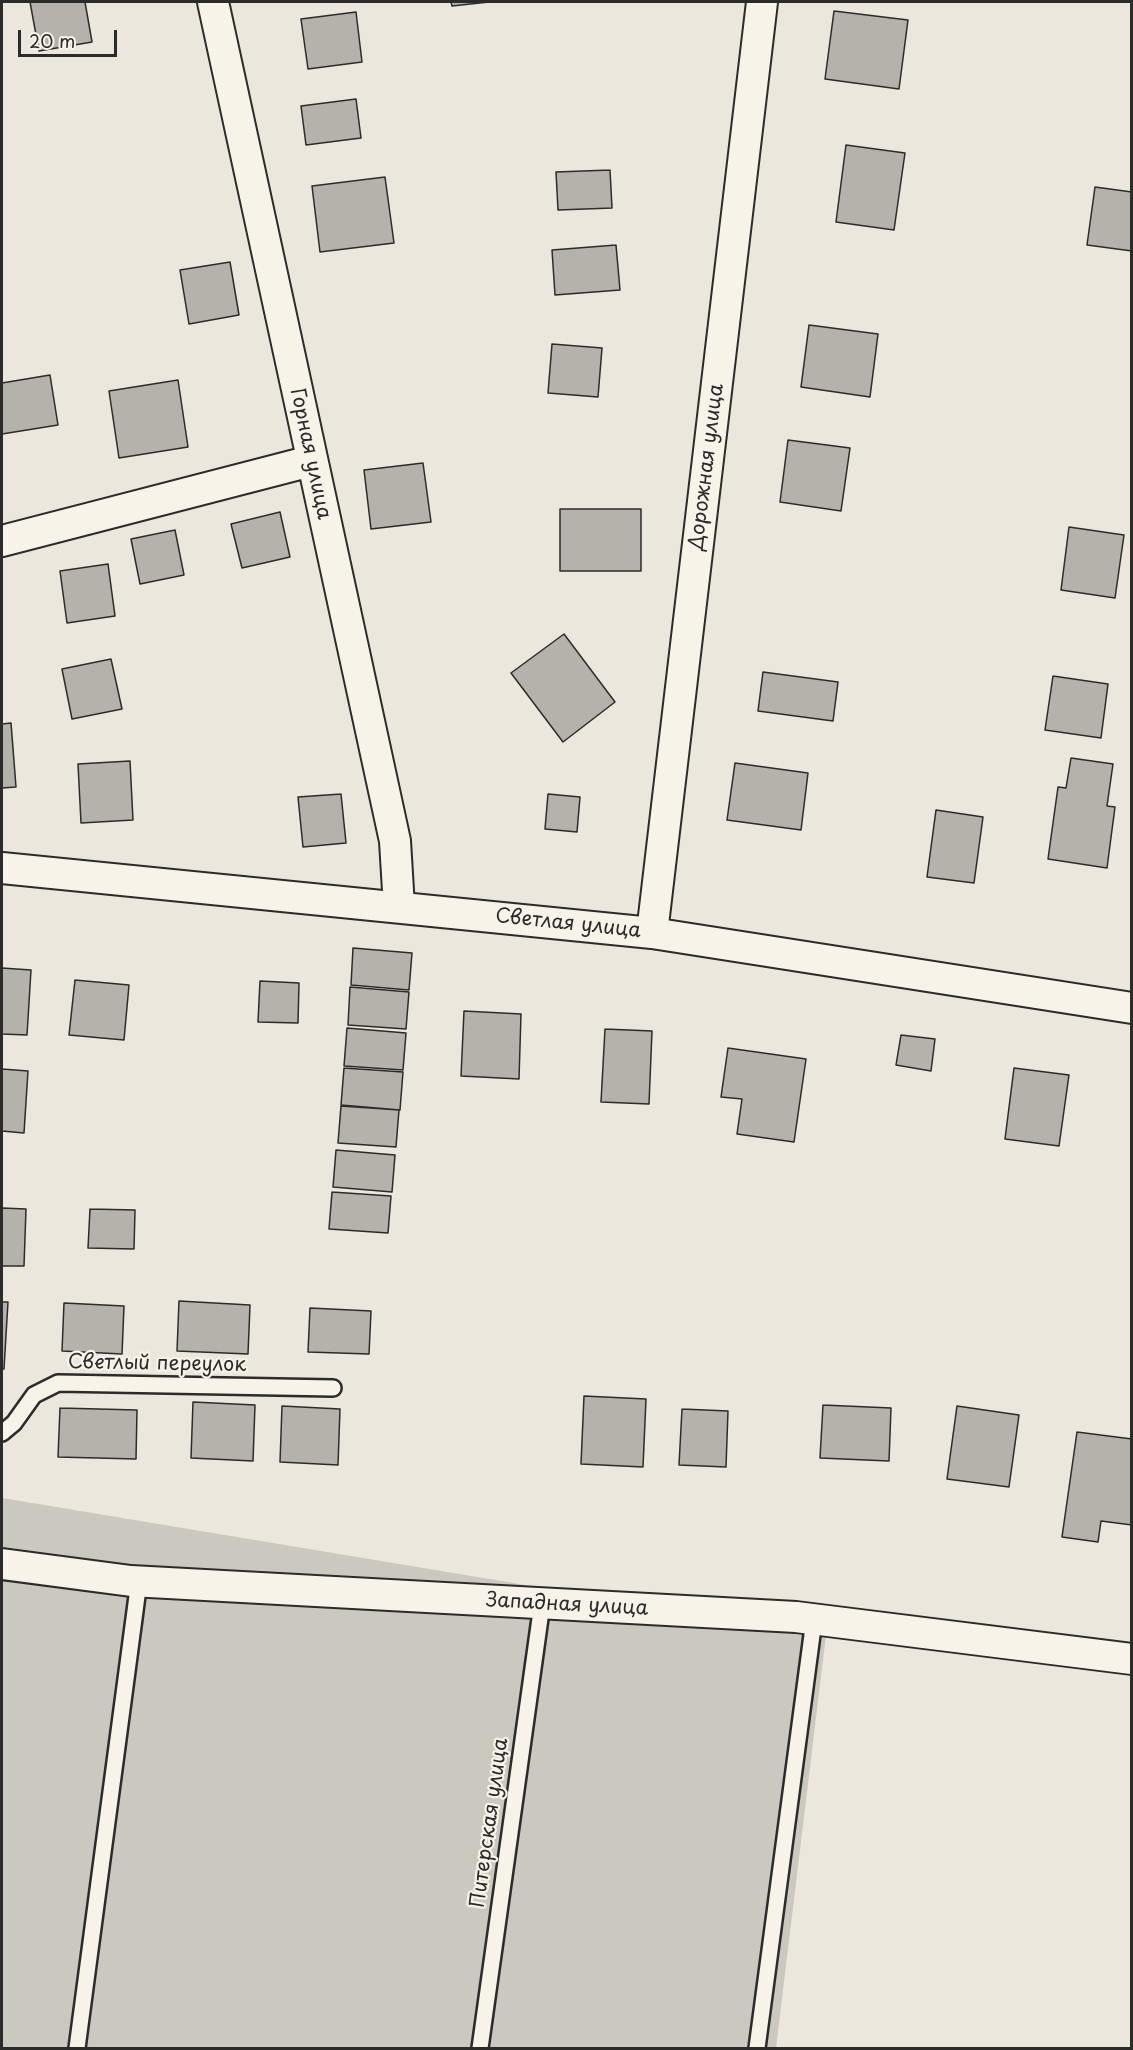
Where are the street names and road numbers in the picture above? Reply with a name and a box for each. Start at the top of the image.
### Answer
street label: Дорожная улица [685,382,729,552]
street label: Горная улица [284,386,336,522]
street label: Светлая улица [494,904,642,944]
street label: Светлый переулок [68,1350,246,1378]
street label: Западная улица [485,1589,649,1621]
street label: Питерская улица [466,1737,514,1909]

